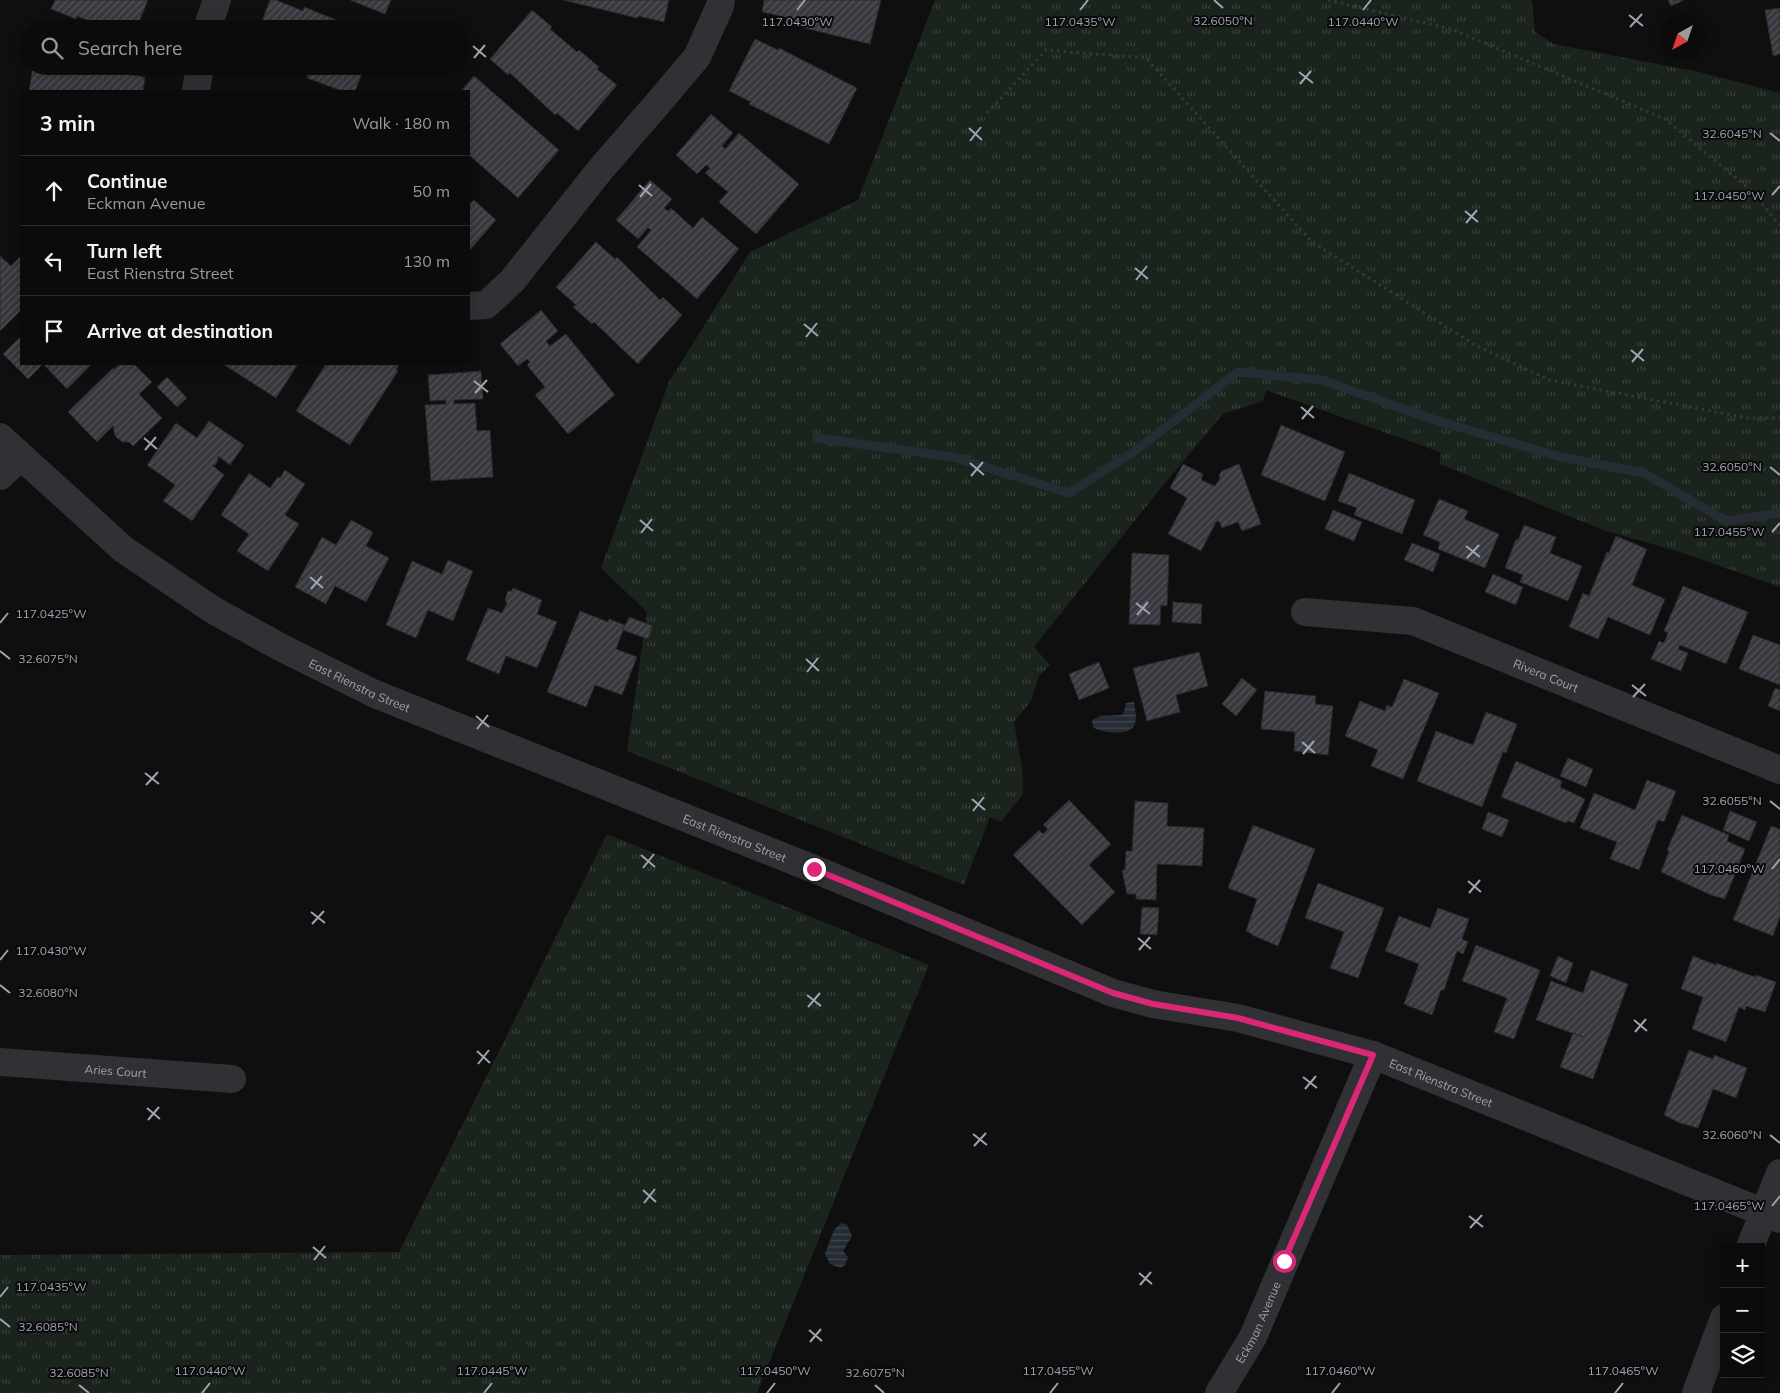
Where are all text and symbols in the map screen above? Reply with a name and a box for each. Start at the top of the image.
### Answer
text: 32.6050°N [1193,13,1253,28]
text: 117.0430°W [761,14,833,29]
text: 117.0435°W [1044,14,1116,29]
text: 117.0440°W [1327,14,1399,29]
north arrow [1660,15,1705,60]
search box [20,20,470,75]
icon: search [38,34,66,62]
text: Search here [78,36,182,60]
text: 3 min [40,110,95,136]
text: Walk · 180 m [352,113,450,133]
text: 32.6045°N [1702,126,1762,141]
text: Continue [87,169,167,193]
icon: ahead [40,177,68,205]
text: 50 m [413,181,450,201]
text: 117.0450°W [1693,188,1765,203]
text: Eckman Avenue [87,193,205,213]
text: Turn left [87,239,162,263]
icon: left [40,247,68,275]
text: 130 m [403,251,450,271]
text: East Rienstra Street [87,263,234,283]
icon: arrive [40,317,68,345]
text: Arrive at destination [87,319,273,343]
text: 32.6050°N [1702,459,1762,474]
text: 117.0455°W [1693,524,1765,539]
text: 117.0425°W [15,606,87,621]
text: 32.6075°N [18,651,78,666]
street label: East Rienstra Street [307,655,413,715]
street label: Rivera Court [1511,655,1581,695]
text: 32.6055°N [1702,793,1762,808]
street label: East Rienstra Street [681,810,789,865]
route end [803,858,826,881]
text: 117.0460°W [1693,861,1765,876]
text: 117.0430°W [15,943,87,958]
text: 32.6080°N [18,985,78,1000]
street label: East Rienstra Street [1387,1055,1495,1110]
street label: Aries Court [84,1061,147,1080]
text: 32.6060°N [1702,1127,1762,1142]
text: 117.0465°W [1693,1198,1765,1213]
map controls [1720,1243,1765,1378]
button: + [1720,1243,1765,1288]
route start [1273,1250,1296,1273]
text: 117.0435°W [15,1279,87,1294]
street label: Eckman Avenue [1232,1279,1283,1366]
button: − [1720,1288,1765,1333]
text: 32.6085°N [18,1319,78,1334]
button: layers [1720,1333,1765,1378]
text: 117.0440°W [174,1363,246,1378]
text: 117.0445°W [456,1363,528,1378]
text: 117.0450°W [739,1363,811,1378]
text: 117.0455°W [1022,1363,1094,1378]
text: 117.0460°W [1304,1363,1376,1378]
text: 117.0465°W [1587,1363,1659,1378]
text: 32.6085°N [49,1365,109,1380]
text: 32.6075°N [845,1365,905,1380]

